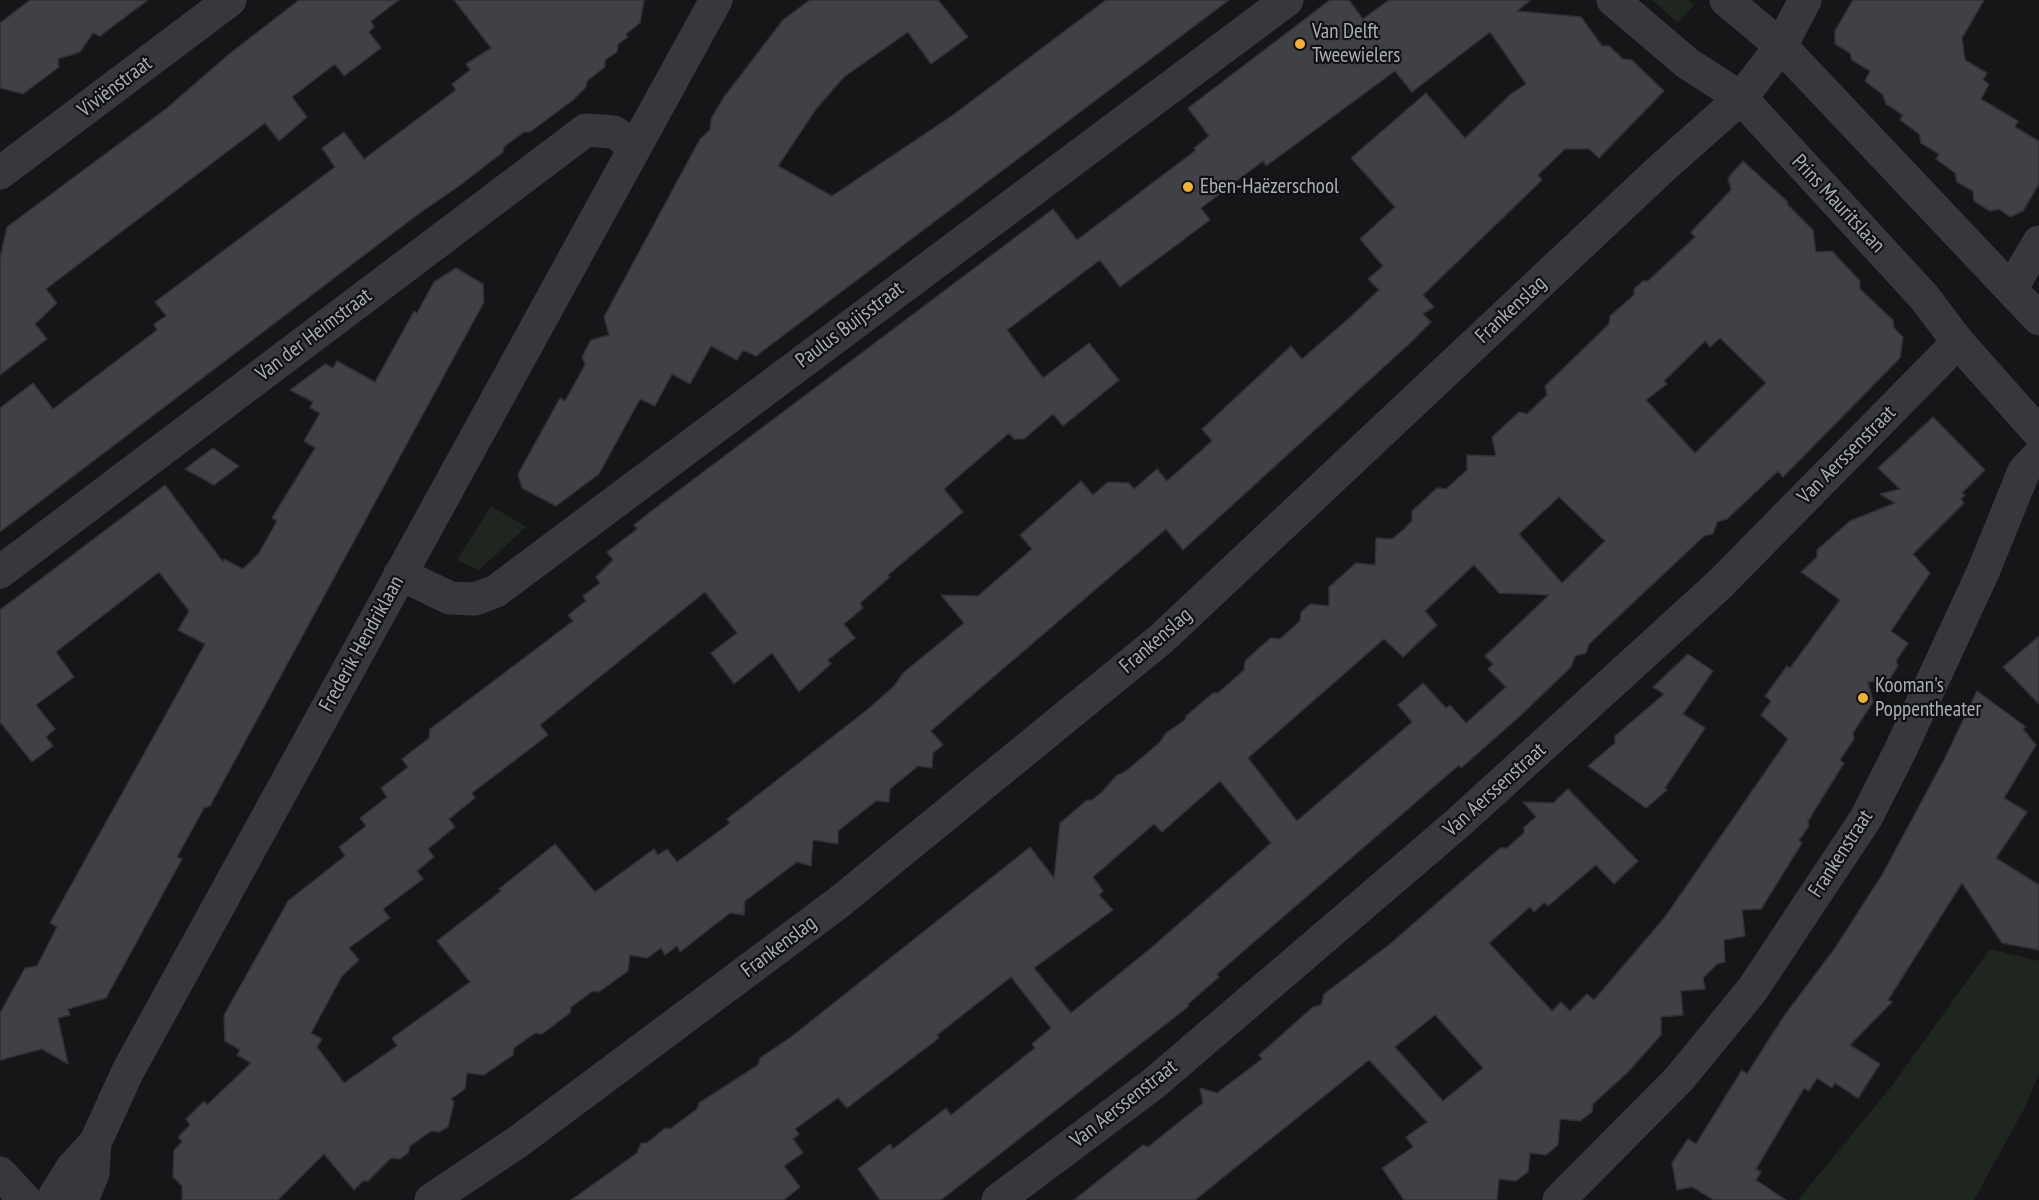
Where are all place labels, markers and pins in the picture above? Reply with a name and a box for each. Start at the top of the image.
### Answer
place label: Van Delft Tweewielers [1312,19,1400,69]
marker: Van Delft Tweewielers [1293,37,1307,51]
place label: Eben-Haëzerschool [1200,174,1339,200]
marker: Eben-Haëzerschool [1181,180,1195,194]
place label: Kooman's Poppentheater [1875,673,1981,723]
marker: Kooman's Poppentheater [1856,691,1870,705]

